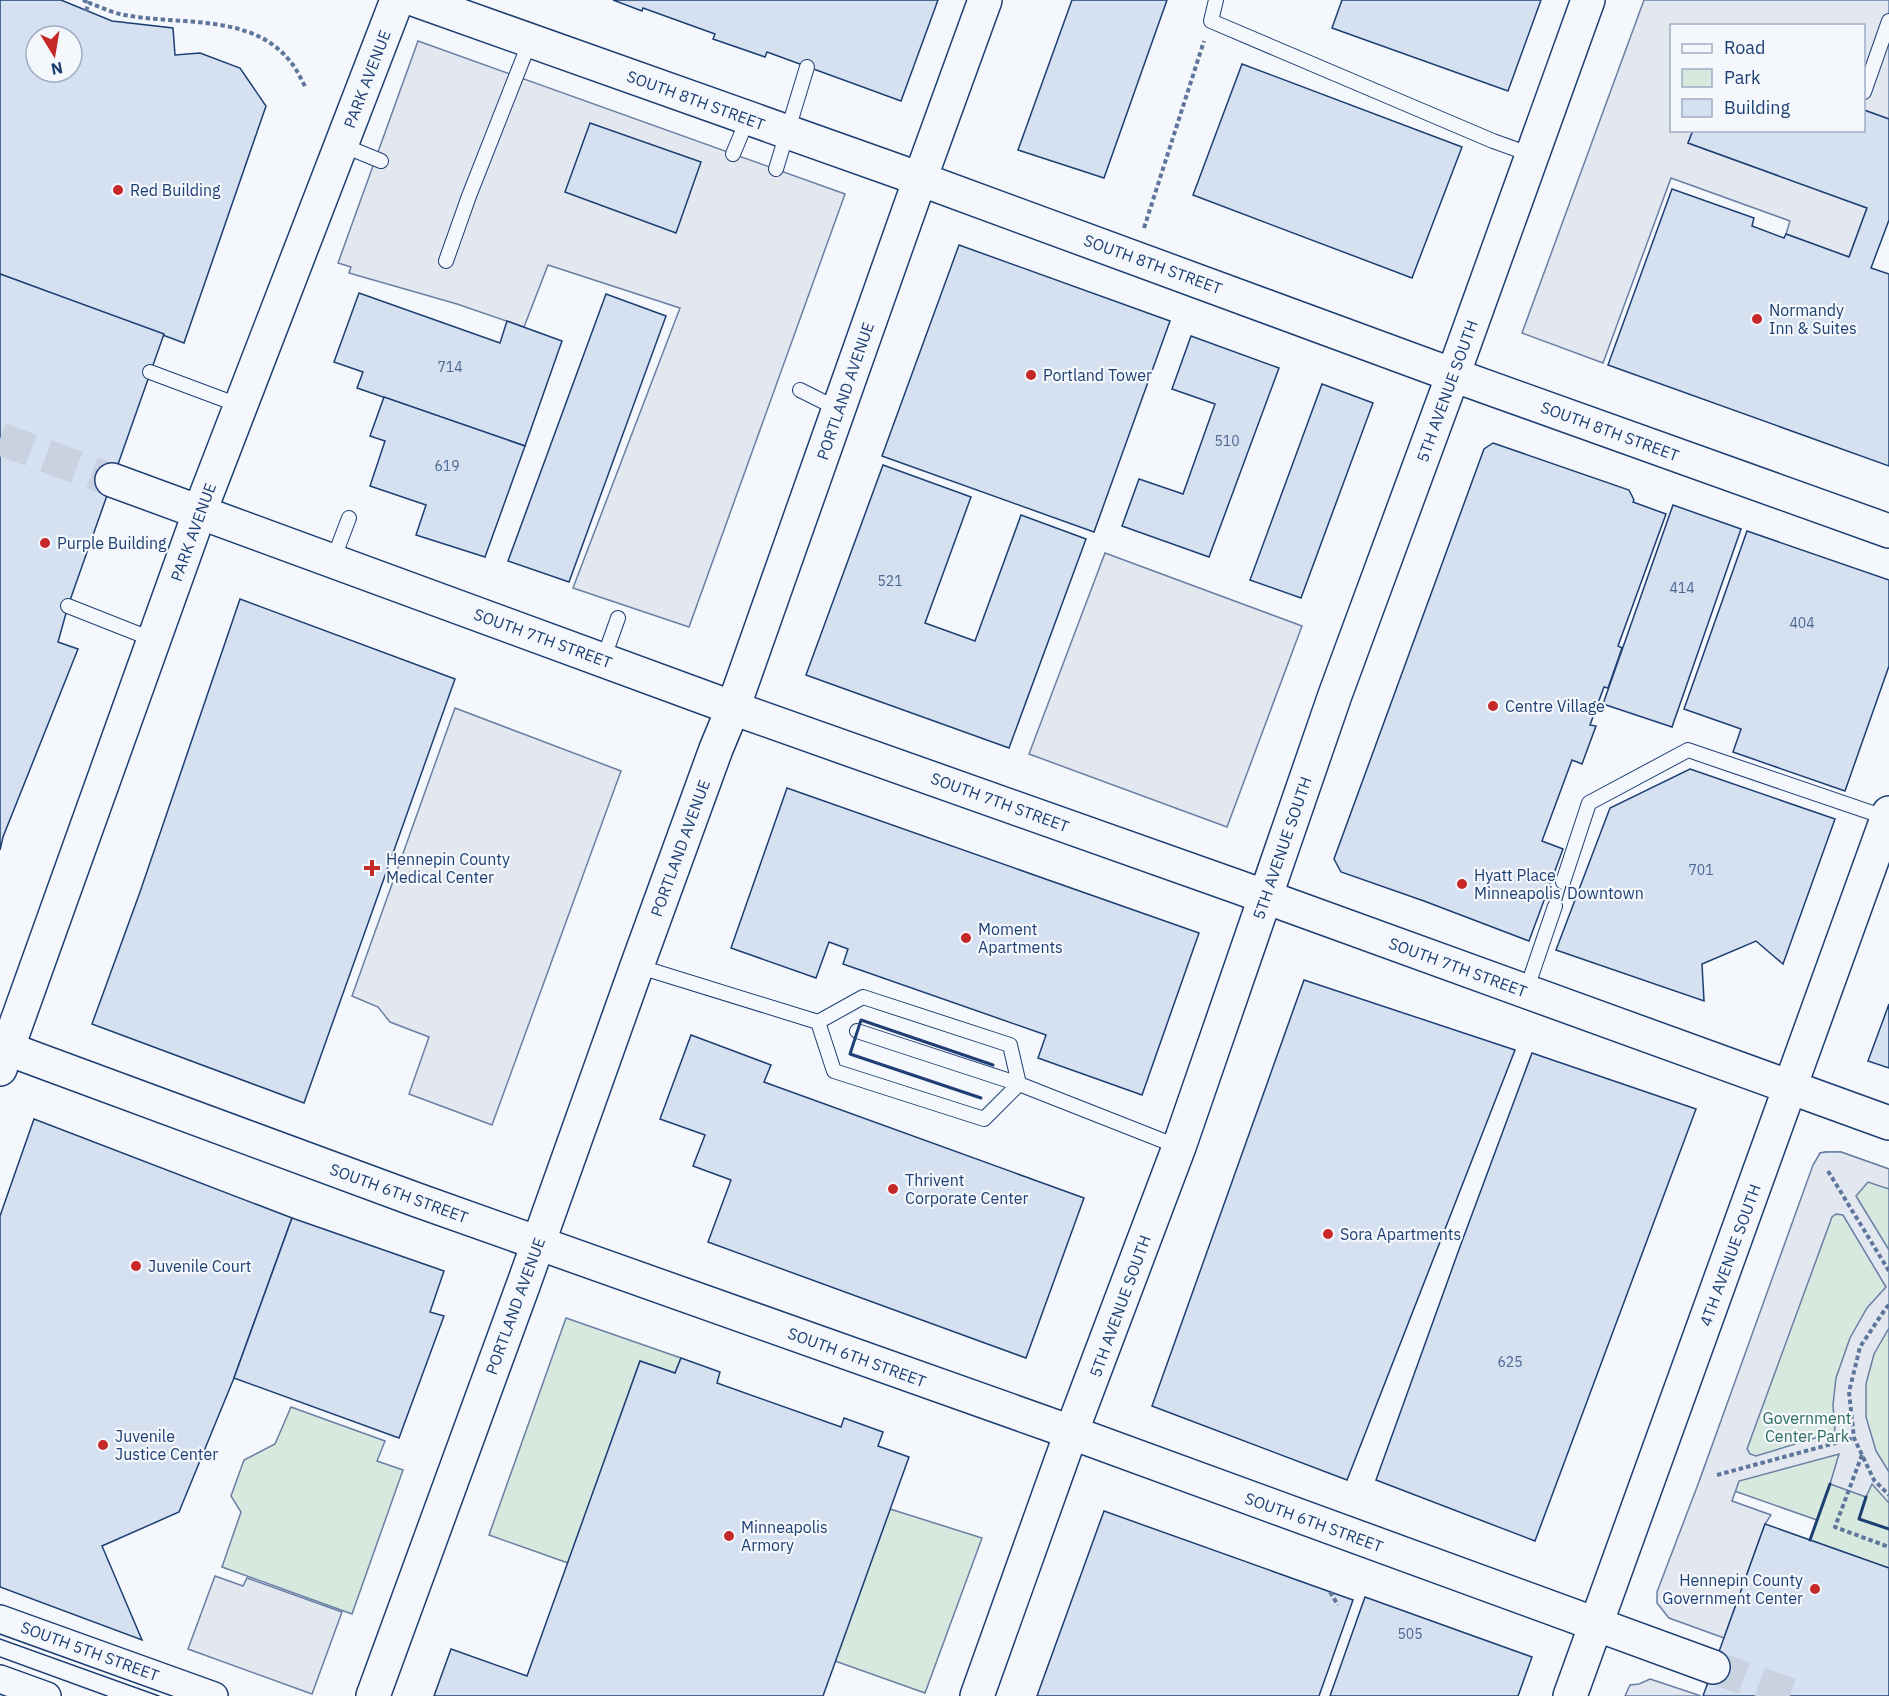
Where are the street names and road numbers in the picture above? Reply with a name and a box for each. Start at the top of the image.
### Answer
street label: PARK AVENUE [339,27,395,131]
street label: SOUTH 8TH STREET [624,66,768,134]
street label: SOUTH 8TH STREET [1081,230,1225,298]
street label: 5TH AVENUE SOUTH [1412,317,1482,465]
street label: PORTLAND AVENUE [812,319,878,463]
street label: SOUTH 8TH STREET [1538,397,1682,465]
street label: PARK AVENUE [166,480,220,584]
street label: SOUTH 7TH STREET [471,604,615,672]
street label: SOUTH 7TH STREET [928,768,1072,836]
street label: 5TH AVENUE SOUTH [1248,774,1316,922]
street label: PORTLAND AVENUE [646,777,714,919]
street label: SOUTH 7TH STREET [1386,933,1530,1001]
street label: SOUTH 6TH STREET [327,1159,471,1227]
street label: 4TH AVENUE SOUTH [1695,1181,1765,1329]
street label: 5TH AVENUE SOUTH [1085,1232,1155,1380]
street label: PORTLAND AVENUE [481,1235,549,1377]
street label: SOUTH 6TH STREET [785,1323,929,1391]
street label: SOUTH 6TH STREET [1242,1488,1386,1556]
street label: SOUTH 5TH STREET [18,1617,162,1685]

